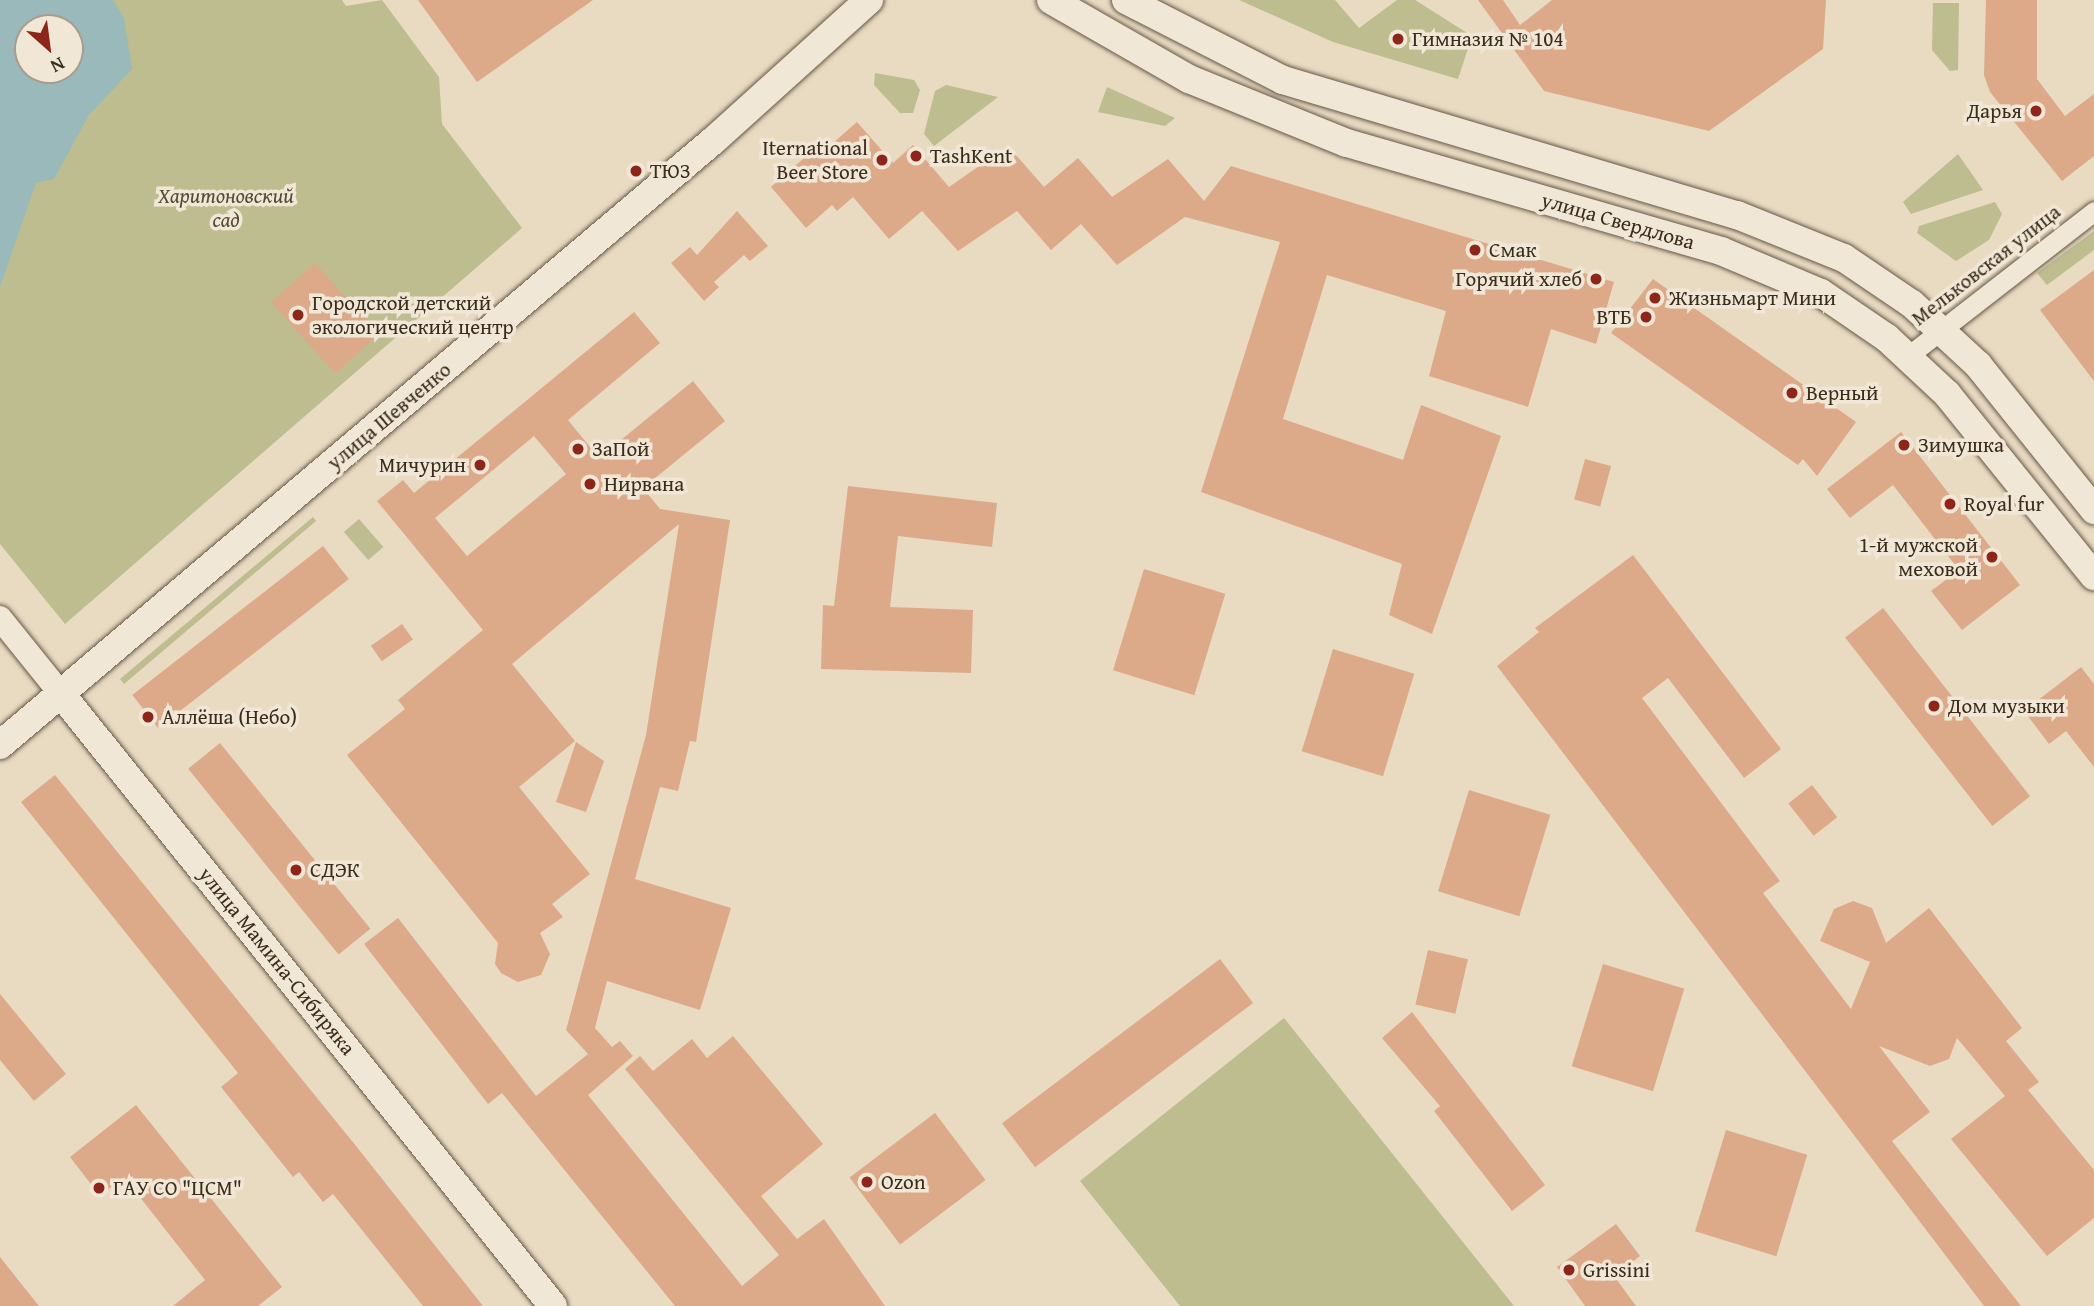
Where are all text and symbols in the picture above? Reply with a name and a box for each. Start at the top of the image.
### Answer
north arrow [14,14,84,84]
place label: Гимназия № 104 [1412,26,1564,52]
marker: Гимназия № 104 [1390,31,1406,47]
text: N [46,50,70,81]
place label: Дарья [1967,98,2022,124]
marker: Дарья [2028,103,2044,119]
place label: Iternational Beer Store [762,135,868,185]
place label: TashKent [930,143,1012,169]
marker: TashKent [908,148,924,164]
marker: Iternational Beer Store [874,152,890,168]
place label: ТЮЗ [650,158,691,184]
marker: ТЮЗ [628,163,644,179]
park label: Харитоновский сад [158,183,294,233]
street label: улица Свердлова [1539,187,1697,255]
street label: Мельковская улица [1907,199,2065,331]
place label: Смак [1489,237,1536,263]
marker: Смак [1467,242,1483,258]
place label: Горячий хлеб [1455,266,1582,292]
marker: Горячий хлеб [1588,271,1604,287]
place label: Жизньмарт Мини [1669,285,1836,311]
place label: Городской детский экологический центр [312,290,514,340]
marker: Жизньмарт Мини [1647,290,1663,306]
place label: ВТБ [1596,304,1632,330]
marker: Городской детский экологический центр [290,307,306,323]
marker: ВТБ [1638,309,1654,325]
street label: улица Шевченко [322,357,456,475]
place label: Верный [1806,380,1878,406]
marker: Верный [1784,385,1800,401]
place label: Зимушка [1918,432,2004,458]
place label: ЗаПой [592,436,650,462]
marker: Зимушка [1896,437,1912,453]
marker: ЗаПой [570,441,586,457]
place label: Мичурин [379,452,466,478]
marker: Мичурин [472,457,488,473]
place label: Нирвана [604,471,684,497]
marker: Нирвана [582,476,598,492]
place label: Royal fur [1964,491,2044,517]
marker: Royal fur [1942,496,1958,512]
place label: 1-й мужской меховой [1859,532,1978,582]
marker: 1-й мужской меховой [1984,549,2000,565]
place label: Дом музыки [1948,693,2065,719]
marker: Дом музыки [1926,698,1942,714]
place label: Аллёша (Небо) [162,704,297,730]
marker: Аллёша (Небо) [140,709,156,725]
place label: СДЭК [310,857,360,883]
street label: улица Мамина-Сибиряка [193,862,361,1060]
marker: СДЭК [288,862,304,878]
place label: Ozon [881,1169,925,1195]
marker: Ozon [859,1174,875,1190]
place label: ГАУ СО "ЦСМ" [113,1175,242,1201]
marker: ГАУ СО "ЦСМ" [91,1180,107,1196]
place label: Grissini [1583,1257,1650,1283]
marker: Grissini [1561,1262,1577,1278]

